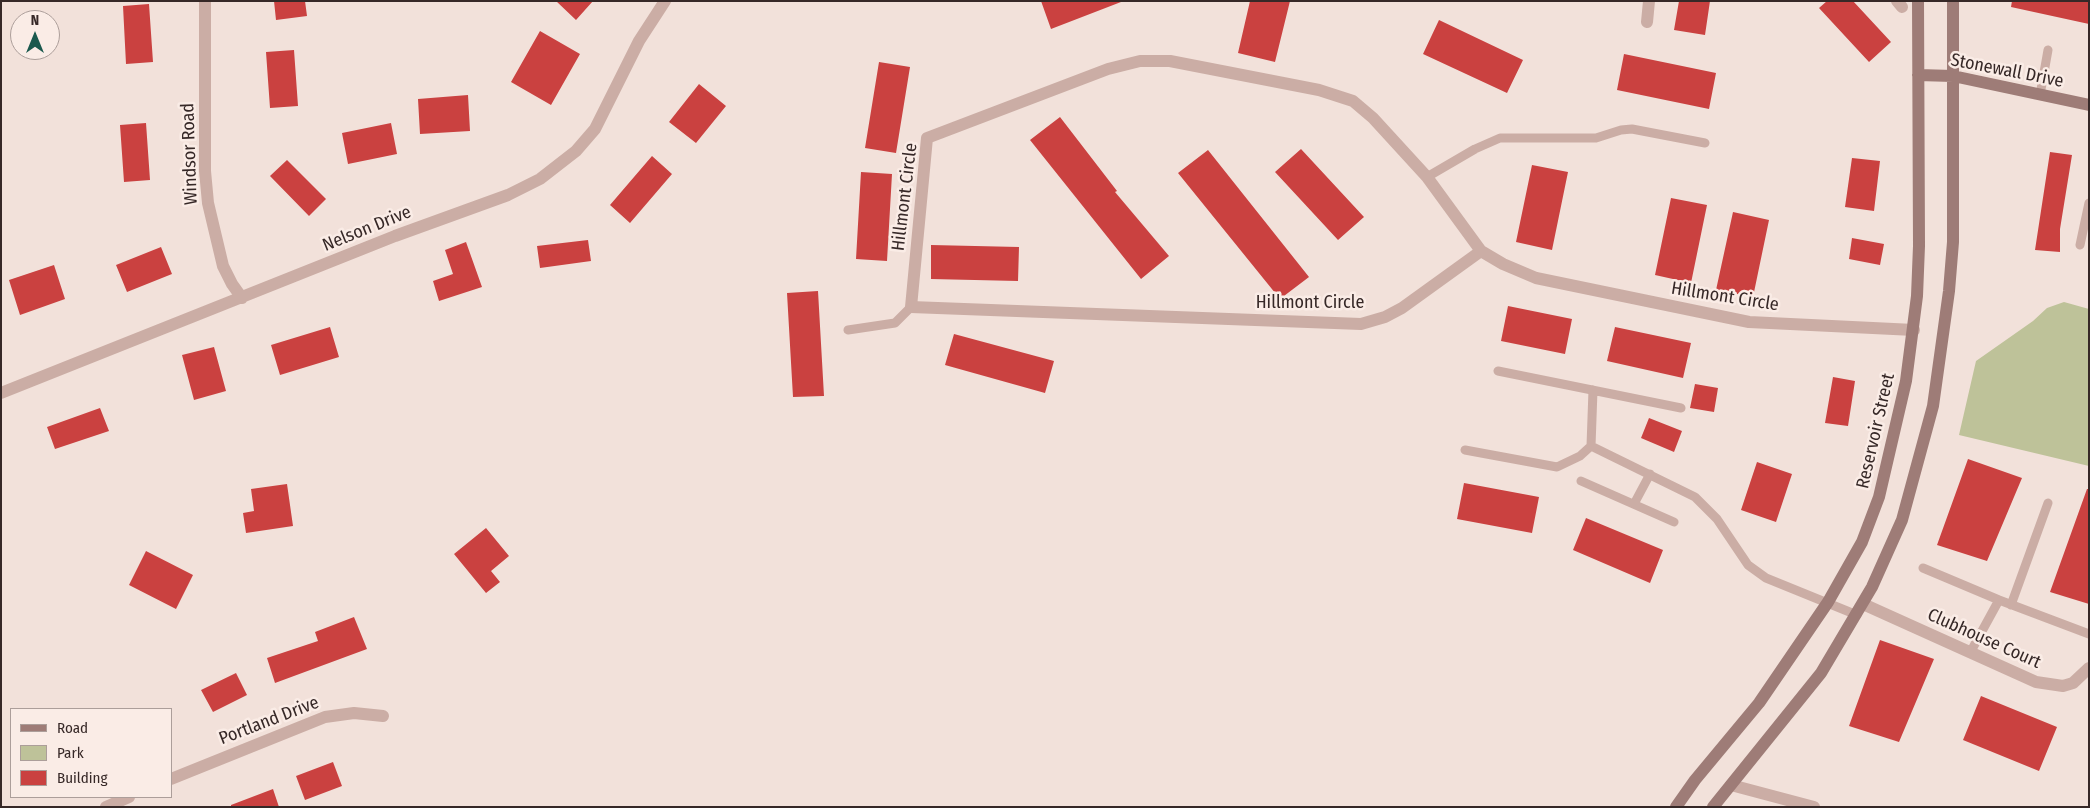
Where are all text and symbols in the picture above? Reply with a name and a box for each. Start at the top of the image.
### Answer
north arrow [10,10,60,60]
text: N [31,12,39,29]
street label: Stonewall Drive [1949,49,2065,93]
street label: Windsor Road [177,103,203,205]
street label: Hillmont Circle [888,142,922,252]
street label: Nelson Drive [320,201,414,257]
street label: Hillmont Circle [1670,278,1780,316]
street label: Hillmont Circle [1256,292,1364,314]
street label: Reservoir Street [1852,371,1900,491]
street label: Clubhouse Court [1924,604,2044,674]
street label: Portland Drive [216,692,322,750]
legend [10,708,172,798]
text: Road [57,719,88,737]
text: Park [57,744,84,762]
text: Building [57,769,108,787]

